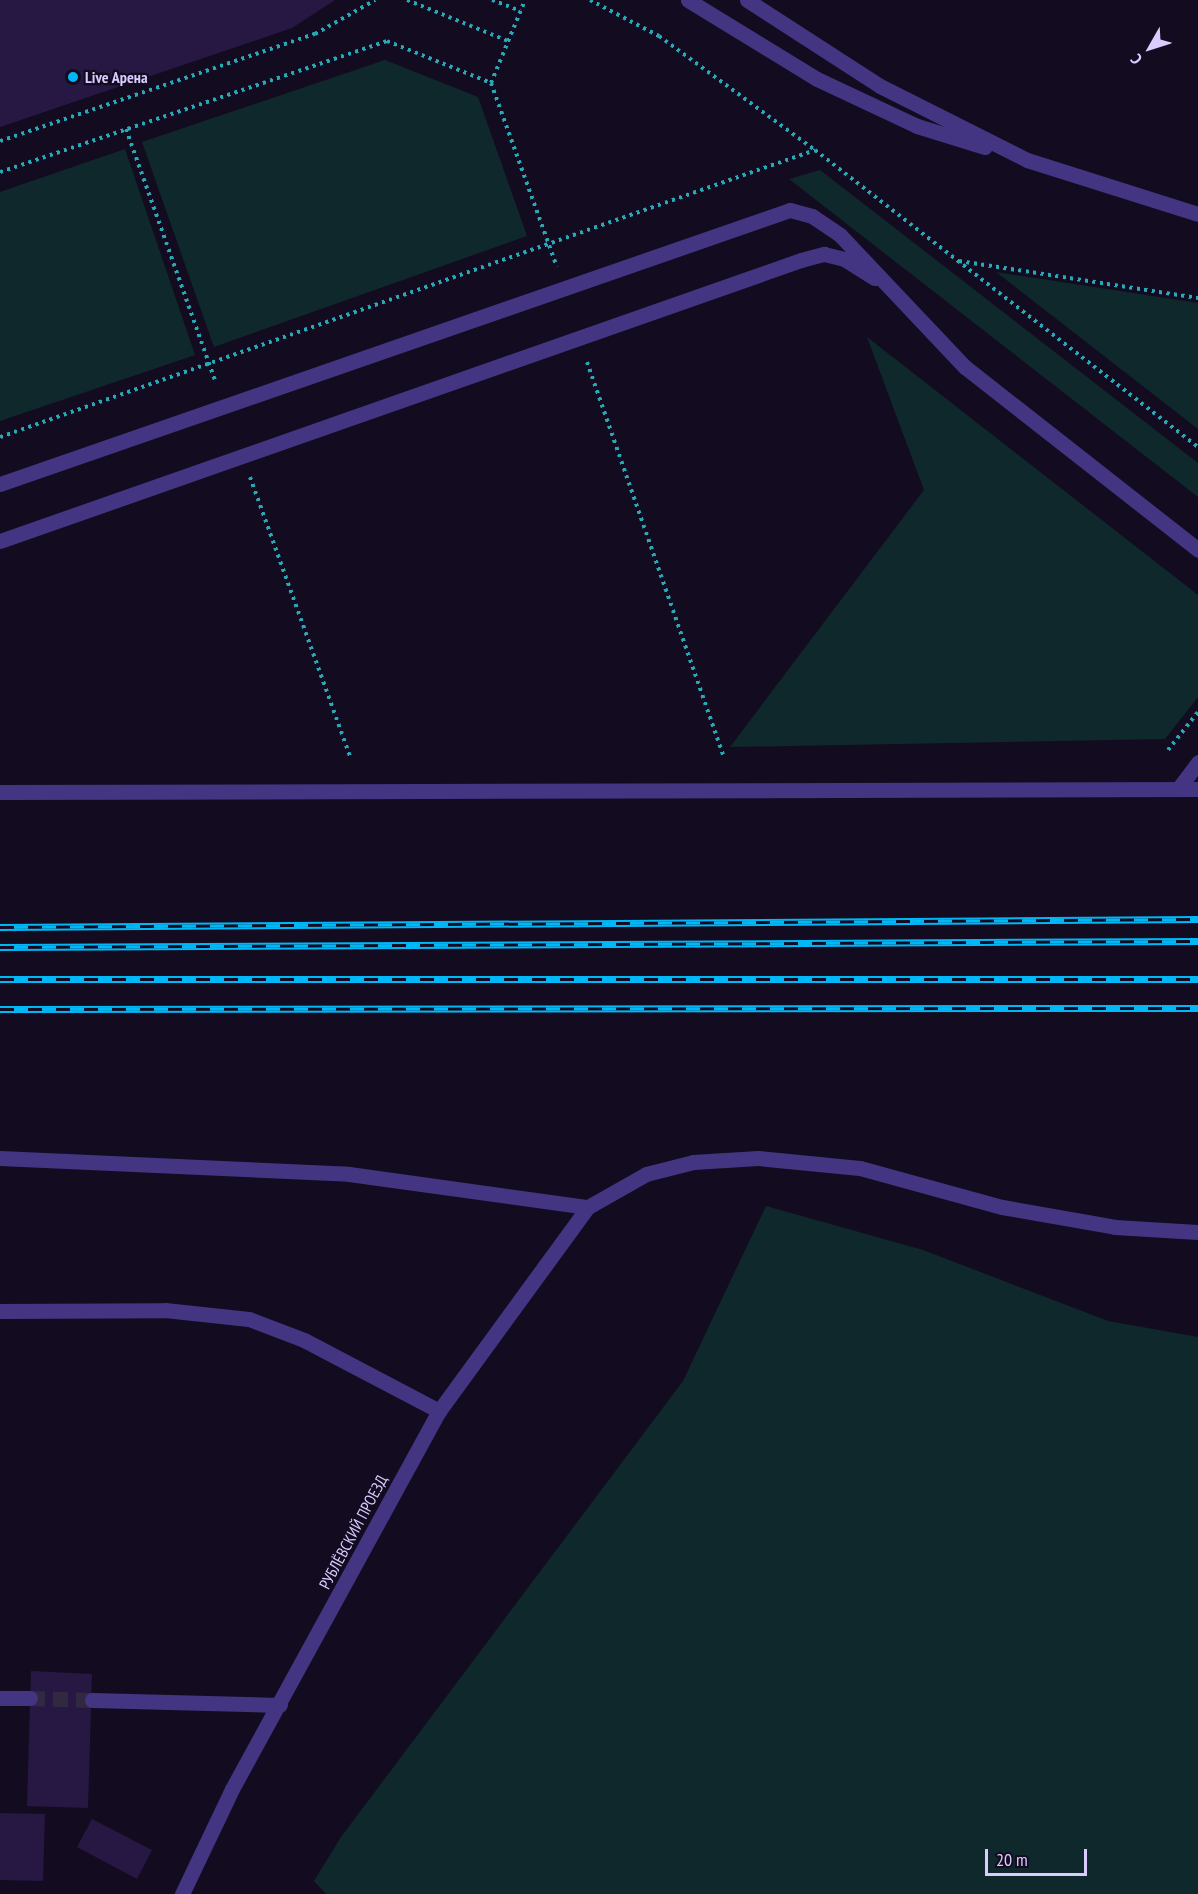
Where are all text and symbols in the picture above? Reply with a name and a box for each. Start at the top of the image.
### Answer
north arrow [1120,18,1180,78]
text: С [1126,50,1146,68]
place label: Live Арена [85,67,148,87]
marker: Live Арена [66,70,80,84]
street label: РУБЛЁВСКИЙ ПРОЕЗД [315,1472,391,1592]
scale bar [988,1837,1090,1875]
text: 20 m [996,1848,1028,1871]

